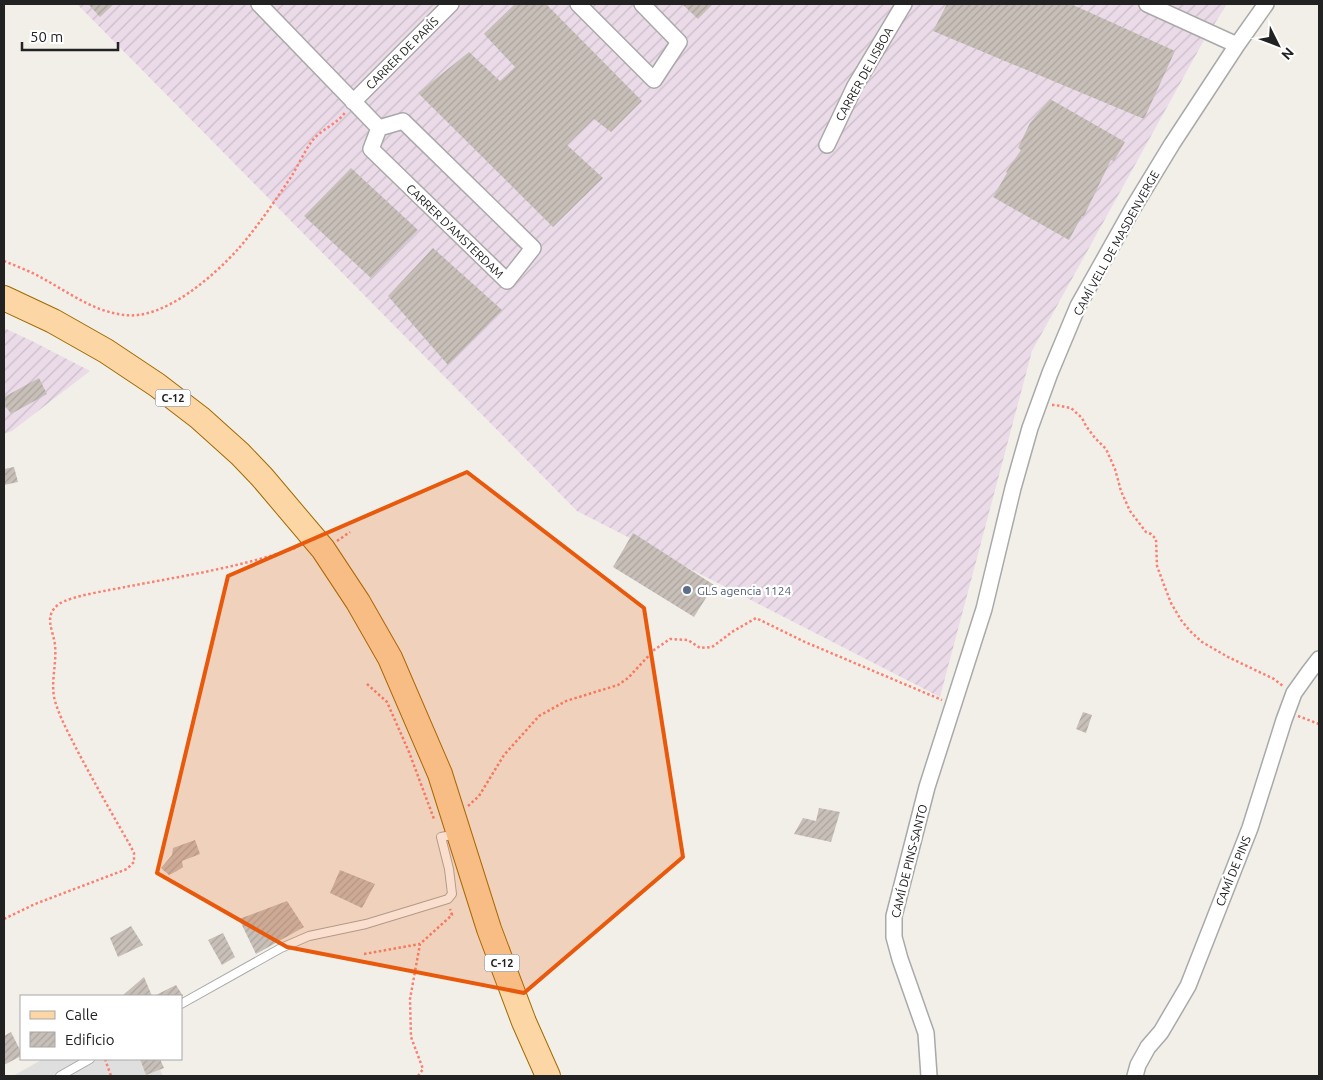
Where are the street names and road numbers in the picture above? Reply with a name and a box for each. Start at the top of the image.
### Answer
street label: CARRER DE PARÍS [363,14,441,92]
street label: CARRER DE LISBOA [833,25,895,123]
street label: CAMÍ VELL DE MASDENVERGE [1071,168,1162,318]
street label: CARRER D'AMSTERDAM [404,181,506,281]
road number: C-12 [156,389,190,406]
street label: CAMÍ DE PINS-SANTO [889,803,929,919]
street label: CAMÍ DE PINS [1213,834,1253,908]
road number: C-12 [484,954,520,971]

